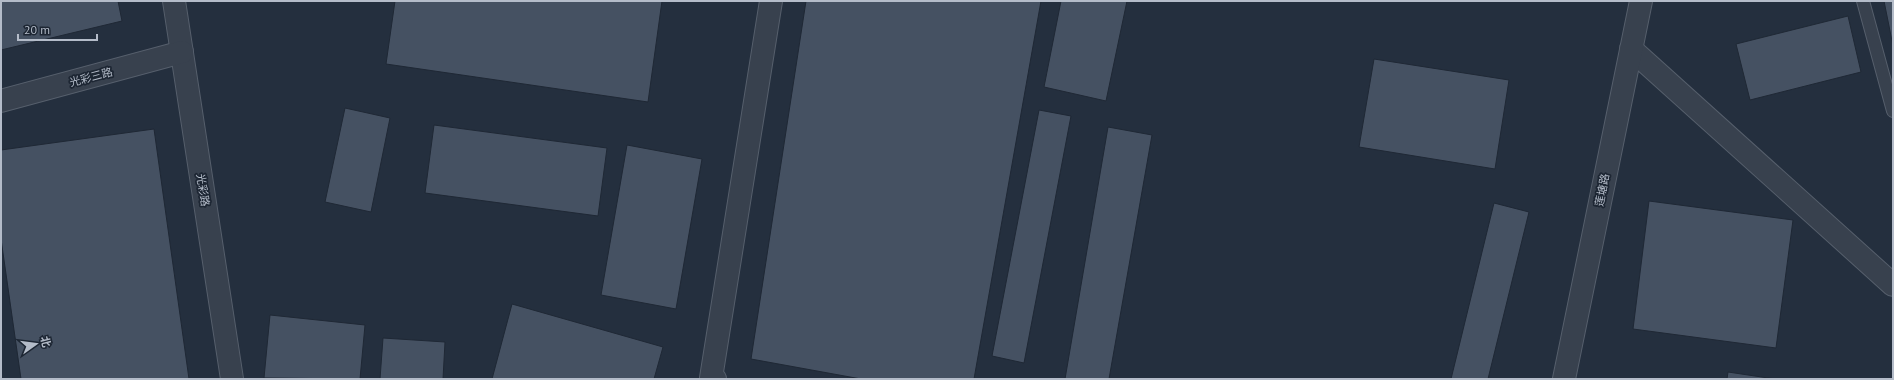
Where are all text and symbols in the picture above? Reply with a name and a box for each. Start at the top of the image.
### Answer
scale bar [18,16,97,42]
text: 20 m [24,22,50,37]
street label: 光彩三路 [68,65,114,89]
street label: 莲塘路 [1592,172,1612,208]
street label: 光彩路 [194,173,212,207]
north arrow [16,324,56,364]
text: 北 [38,335,54,349]

